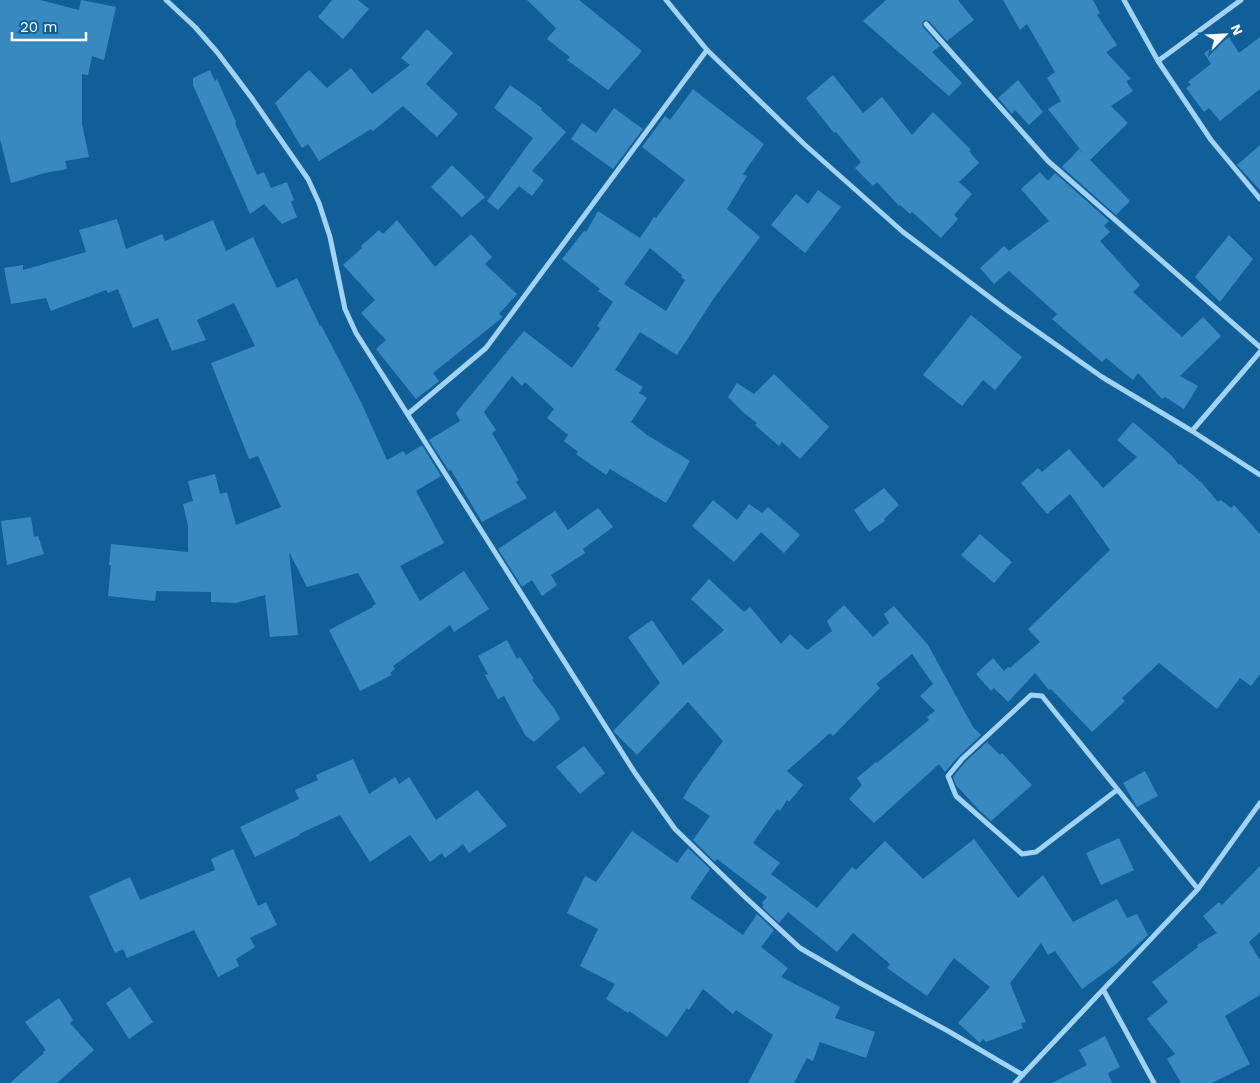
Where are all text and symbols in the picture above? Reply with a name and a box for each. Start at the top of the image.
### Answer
scale bar [12,10,86,42]
north arrow [1200,10,1250,60]
text: 20 m [20,18,58,36]
text: N [1227,22,1246,38]

